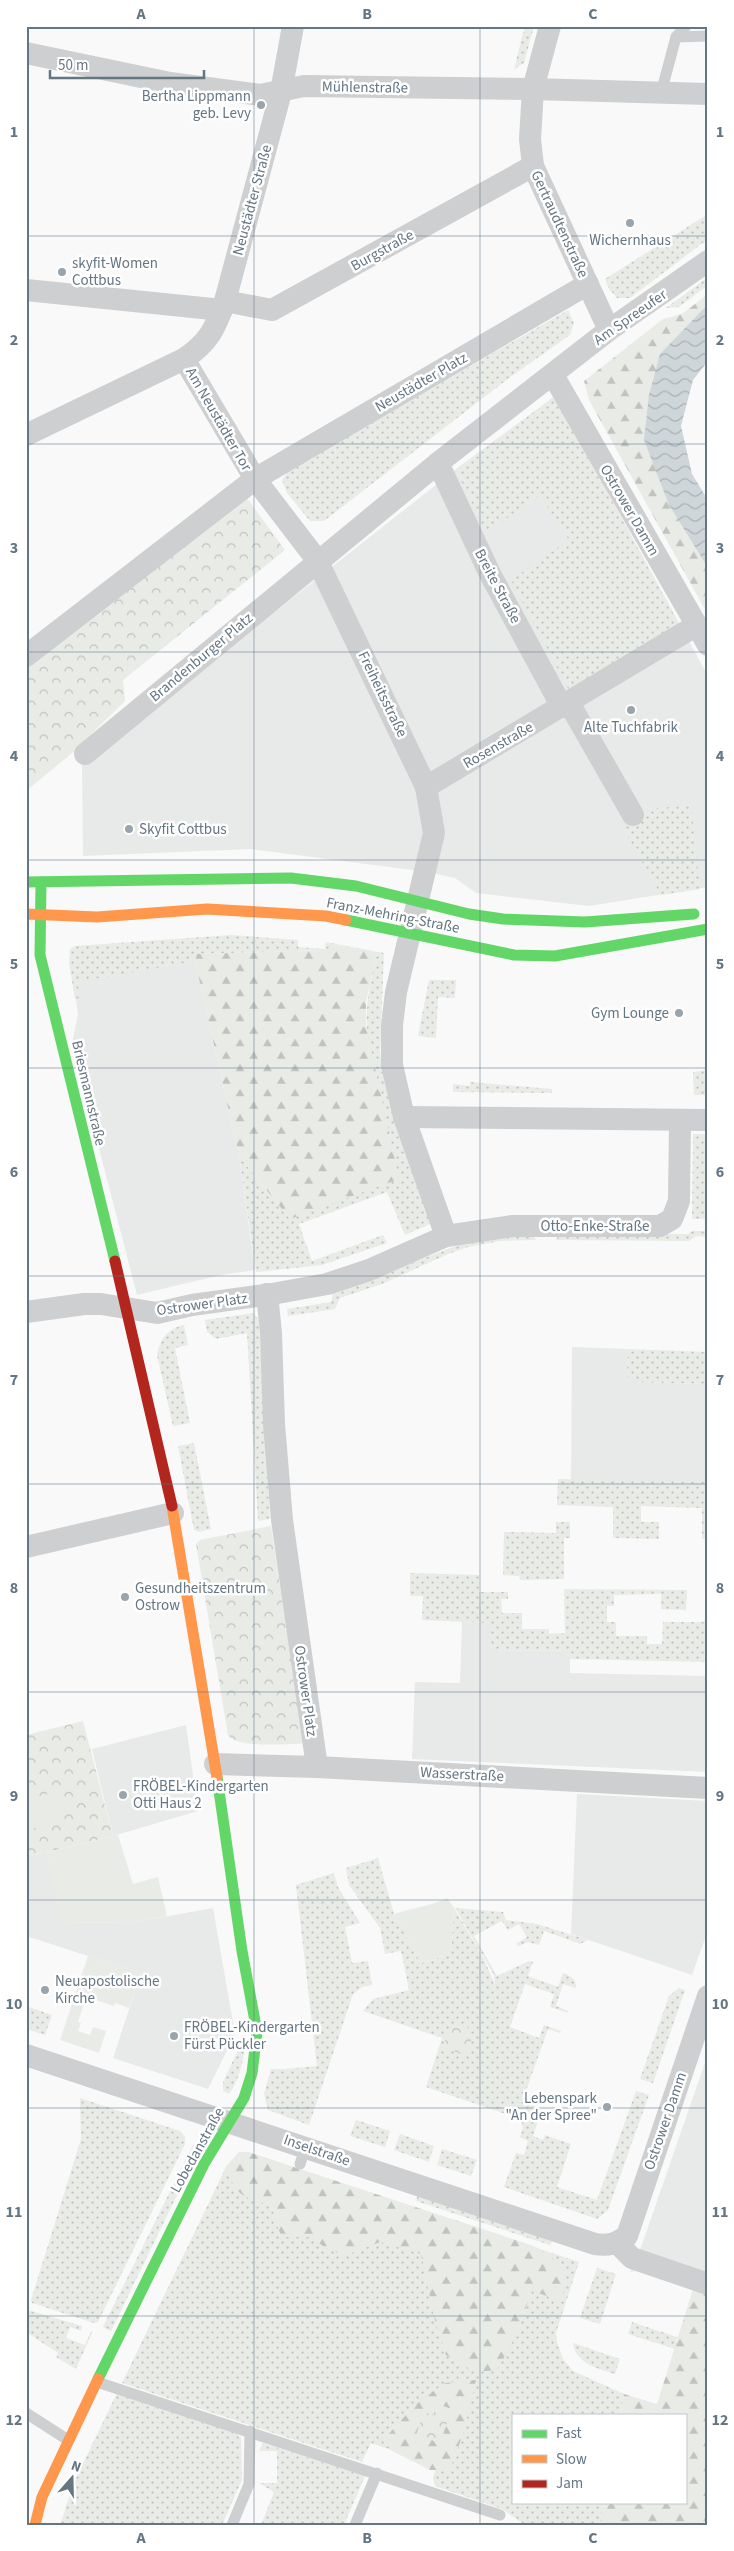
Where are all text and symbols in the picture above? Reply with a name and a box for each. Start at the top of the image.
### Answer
text: A [135,3,146,25]
text: B [362,3,372,25]
text: C [588,3,598,25]
scale bar [50,48,204,80]
text: 50 m [58,55,88,76]
street label: Mühlenstraße [322,76,408,99]
place label: Bertha Lippmann geb. Levy [142,86,251,124]
marker: Bertha Lippmann geb. Levy [255,99,267,111]
text: 1 [10,121,18,143]
text: 1 [716,121,724,143]
street label: Neustädter Straße [228,143,277,258]
street label: Gertraudtenstraße [526,167,594,281]
marker: Wichernhaus [624,217,636,229]
street label: Burgstraße [347,224,418,276]
place label: Wichernhaus [589,230,671,251]
place label: skyfit-Women Cottbus [72,253,158,291]
marker: skyfit-Women Cottbus [56,266,68,278]
street label: Am Spreeufer [589,284,672,350]
text: 2 [10,329,18,351]
text: 2 [716,329,724,351]
street label: Neustädter Platz [371,347,471,417]
street label: Am Neustädter Tor [180,364,257,476]
street label: Ostrower Damm [595,461,664,560]
text: 3 [10,537,18,559]
text: 3 [716,537,724,559]
street label: Breite Straße [469,545,526,627]
street label: Brandenburger Platz [145,608,257,707]
street label: Freiheitsstraße [353,648,412,741]
marker: Alte Tuchfabrik [625,704,637,716]
street label: Rosenstraße [459,717,537,774]
place label: Alte Tuchfabrik [584,717,679,738]
text: 4 [10,745,19,767]
text: 4 [716,745,725,767]
place label: Skyfit Cottbus [139,819,227,840]
marker: Skyfit Cottbus [123,823,135,835]
street label: Franz-Mehring-Straße [324,892,461,939]
text: 5 [10,953,18,975]
text: 5 [716,953,724,975]
place label: Gym Lounge [591,1003,669,1024]
marker: Gym Lounge [673,1007,685,1019]
street label: Briesmannstraße [66,1038,111,1148]
text: 6 [10,1161,18,1183]
text: 6 [716,1161,724,1183]
street label: Otto-Enke-Straße [541,1216,649,1237]
street label: Ostrower Platz [155,1288,249,1321]
text: 7 [10,1369,18,1391]
text: 7 [716,1369,724,1391]
text: 8 [10,1577,18,1599]
text: 8 [716,1577,724,1599]
place label: Gesundheitszentrum Ostrow [135,1578,266,1616]
marker: Gesundheitszentrum Ostrow [119,1591,131,1603]
street label: Ostrower Platz [289,1644,322,1738]
street label: Wasserstraße [420,1762,504,1787]
place label: FRÖBEL-Kindergarten Otti Haus 2 [133,1776,269,1814]
text: 9 [10,1785,18,1807]
text: 9 [716,1785,724,1807]
marker: FRÖBEL-Kindergarten Otti Haus 2 [117,1789,129,1801]
place label: Neuapostolische Kirche [55,1971,160,2009]
marker: Neuapostolische Kirche [39,1984,51,1996]
text: 10 [6,1993,22,2015]
text: 10 [712,1993,728,2015]
place label: FRÖBEL-Kindergarten Fürst Pückler [184,2017,320,2055]
marker: FRÖBEL-Kindergarten Fürst Pückler [168,2030,180,2042]
street label: Ostrower Damm [639,2069,692,2173]
place label: Lebenspark "An der Spree" [505,2088,598,2126]
marker: Lebenspark "An der Spree" [601,2101,613,2113]
street label: Lobedanstraße [165,2104,230,2197]
street label: Inselstraße [281,2129,353,2172]
text: 11 [6,2201,22,2223]
text: 11 [712,2201,728,2223]
text: 12 [6,2409,22,2431]
text: 12 [712,2409,728,2431]
legend [512,2414,686,2504]
text: Fast [556,2423,582,2444]
text: Slow [556,2449,587,2470]
north arrow [48,2454,98,2504]
text: N [68,2456,84,2478]
text: Jam [556,2473,583,2494]
text: A [135,2527,146,2549]
text: B [362,2527,372,2549]
text: C [588,2527,598,2549]

